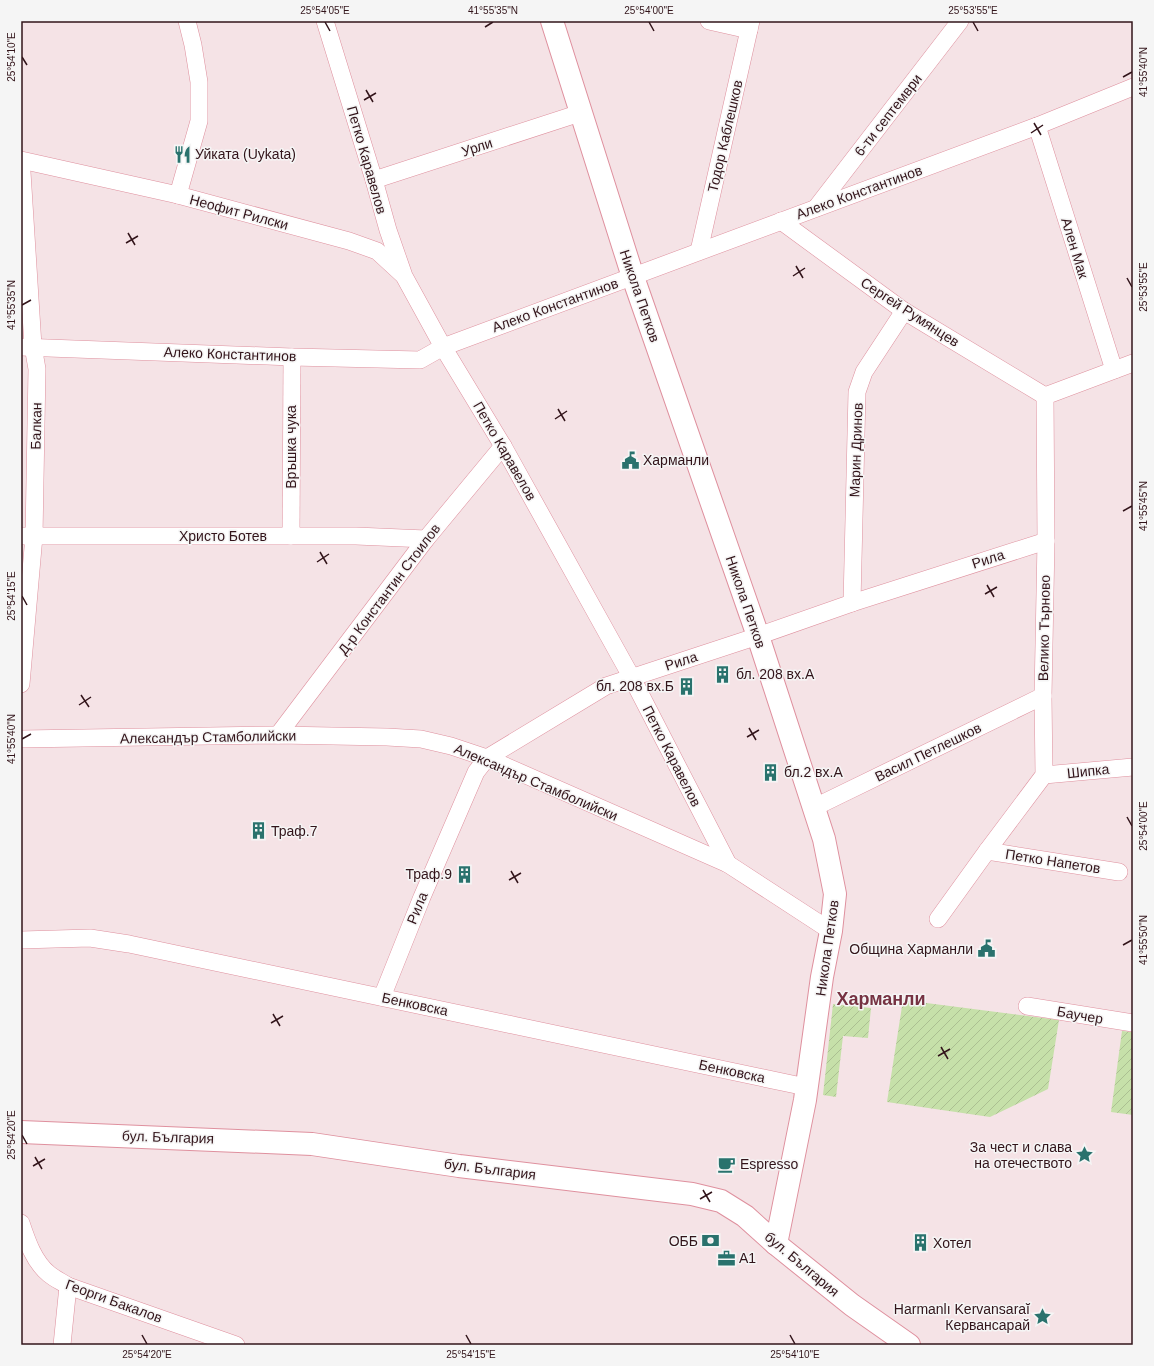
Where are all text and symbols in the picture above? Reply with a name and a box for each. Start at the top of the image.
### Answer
text: 25°54'05"E [300,5,350,16]
text: 41°55'35"N [468,5,518,16]
text: 25°54'00"E [624,5,674,16]
text: 25°53'55"E [948,5,998,16]
text: 25°54'10"E [6,32,17,82]
text: 41°55'40"N [1138,47,1149,97]
street label: 6-ти септември [851,71,925,159]
street label: Тодор Каблешков [704,78,746,194]
street label: Петко Каравелов [344,104,390,216]
street label: Урли [460,135,494,159]
restaurant icon: Уйката (Uykata) [172,144,192,164]
place label: Уйката (Uykata) [195,146,296,162]
street label: Алеко Константинов [794,162,924,222]
street label: Неофит Рилски [188,191,290,233]
street label: Ален Мак [1058,216,1092,281]
street label: Никола Петков [617,248,663,344]
text: 25°53'55"E [1138,262,1149,312]
street label: Сергей Румянцев [858,274,962,350]
street label: Алеко Константинов [490,275,620,335]
text: 41°55'35"N [6,280,17,330]
street label: Алеко Константинов [163,344,297,364]
street label: Петко Каравелов [470,399,540,503]
street label: Балкан [28,402,44,450]
street label: Марин Дринов [846,402,866,498]
street label: Връшка чука [283,405,299,489]
public building icon: Харманли [620,450,640,470]
place label: Харманли [643,452,709,468]
text: 41°55'45"N [1138,481,1149,531]
street label: Д-р Константин Стоилов [335,520,443,658]
street label: Христо Ботев [179,528,267,544]
street label: Рила [970,546,1006,572]
street label: Никола Петков [723,554,769,650]
text: 25°54'15"E [6,571,17,621]
street label: Велико Търново [1035,575,1053,681]
street label: Рила [663,648,699,674]
building icon: бл. 208 вх.А [713,664,733,684]
place label: бл. 208 вх.А [736,666,815,682]
building icon: бл. 208 вх.Б [677,676,697,696]
place label: бл. 208 вх.Б [596,678,674,694]
street label: Петко Каравелов [640,703,704,809]
text: 41°55'40"N [6,714,17,764]
street label: Васил Петлешков [872,719,984,785]
street label: Александър Стамболийски [120,727,296,747]
street label: Александър Стамболийски [452,740,620,824]
street label: Шипка [1066,761,1110,781]
building icon: бл.2 вх.А [761,762,781,782]
place label: бл.2 вх.А [784,764,843,780]
text: 25°54'00"E [1138,801,1149,851]
building icon: Траф.7 [248,821,268,841]
place label: Траф.7 [271,823,318,839]
street label: Петко Напетов [1004,846,1102,876]
building icon: Траф.9 [455,864,475,884]
place label: Траф.9 [405,866,452,882]
street label: Рила [403,889,431,926]
street label: Никола Петков [812,899,842,997]
text: 41°55'50"N [1138,915,1149,965]
public building icon: Община Харманли [976,939,996,959]
place label: Община Харманли [849,941,973,957]
street label: Бенковска [380,989,450,1019]
district label: Харманли [836,989,926,1009]
street label: Баучер [1056,1003,1105,1027]
street label: Бенковска [697,1056,767,1086]
text: 25°54'20"E [6,1110,17,1160]
street label: бул. България [122,1127,214,1147]
place label: За чест и слава на отечеството [970,1139,1072,1171]
place icon: За чест и слава на отечеството [1075,1145,1095,1165]
cafe icon: Espresso [717,1154,737,1174]
street label: бул. България [443,1155,537,1183]
place label: Espresso [740,1156,799,1172]
street label: бул. България [762,1228,842,1300]
bank icon: ОББ [701,1231,721,1251]
place label: ОББ [669,1233,698,1249]
building icon: Хотел [910,1233,930,1253]
place label: Хотел [933,1235,971,1251]
office icon: A1 [716,1248,736,1268]
place label: A1 [739,1250,756,1266]
street label: Георги Бакалов [64,1276,164,1326]
place label: Harmanlı Kervansaraĭ Кервансарай [894,1301,1031,1333]
place icon: Harmanlı Kervansaraĭ Кервансарай [1033,1307,1053,1327]
text: 25°54'20"E [122,1349,172,1360]
text: 25°54'15"E [446,1349,496,1360]
text: 25°54'10"E [770,1349,820,1360]

